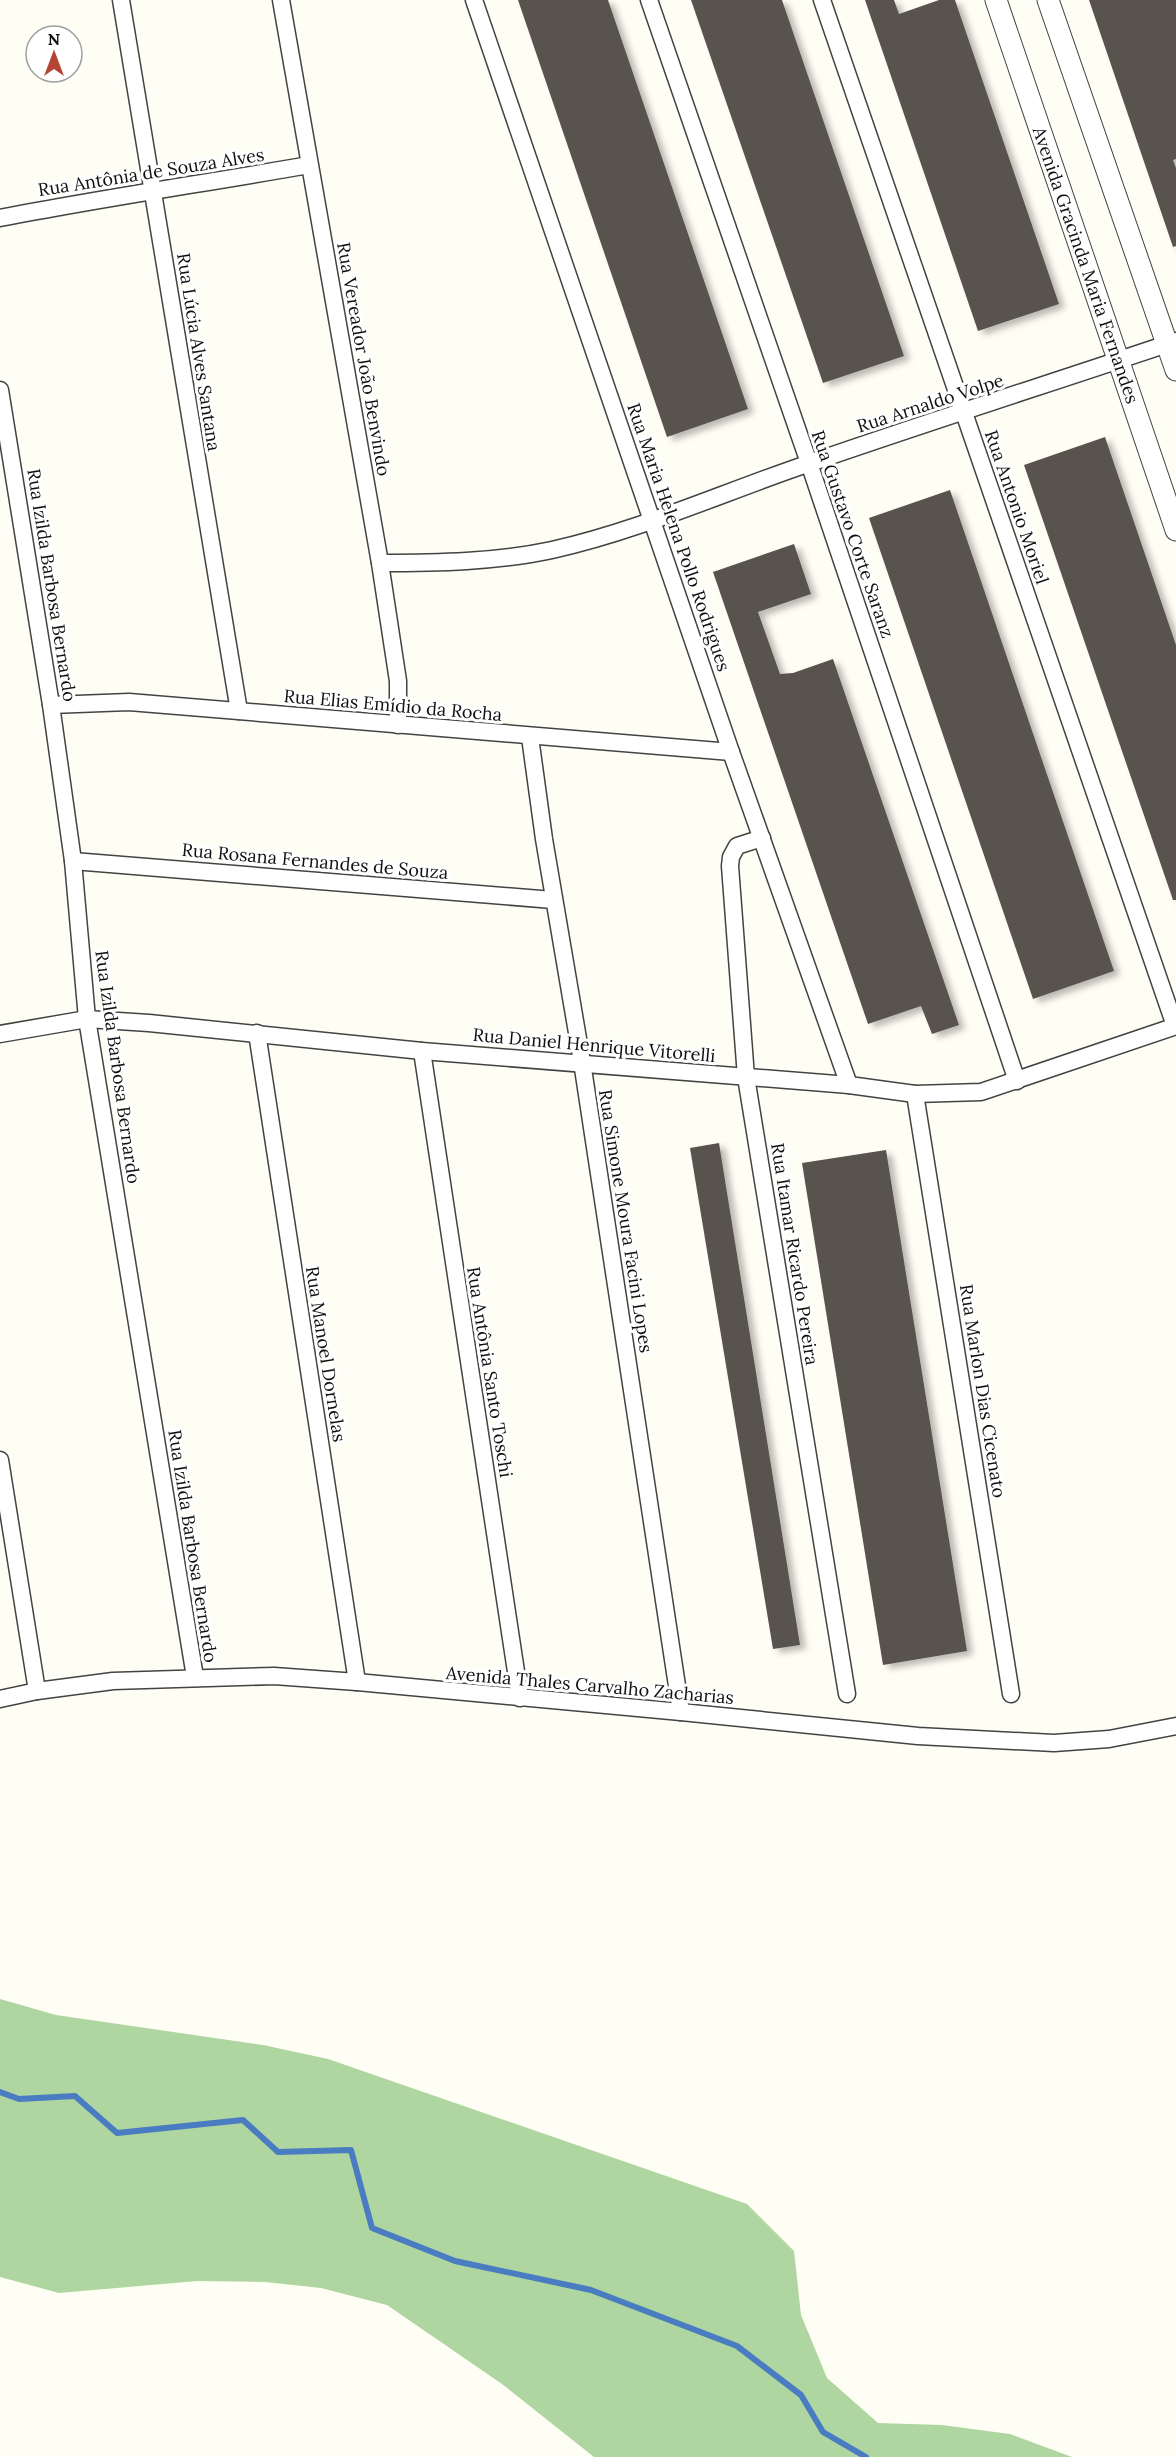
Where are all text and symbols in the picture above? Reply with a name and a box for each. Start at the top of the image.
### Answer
north arrow [24,24,84,84]
text: N [48,29,60,49]
street label: Avenida Gracinda Maria Fernandes [1027,123,1144,406]
street label: Rua Antônia de Souza Alves [36,143,266,201]
street label: Rua Vereador João Benvindo [332,240,396,478]
street label: Rua Lúcia Alves Santana [172,251,226,453]
street label: Rua Arnaldo Volpe [854,368,1007,438]
street label: Rua Maria Helena Pollo Rodrigues [622,400,736,674]
street label: Rua Gustavo Corte Saranz [807,427,899,641]
street label: Rua Antonio Moriel [980,427,1054,587]
street label: Rua Izilda Barbosa Bernardo [22,467,82,703]
street label: Rua Elias Emídio da Rocha [283,684,503,726]
street label: Rua Rosana Fernandes de Souza [181,838,449,884]
street label: Rua Izilda Barbosa Bernardo [90,949,146,1185]
street label: Rua Daniel Henrique Vitorelli [472,1023,716,1067]
street label: Rua Simone Moura Facini Lopes [594,1088,658,1354]
street label: Rua Itamar Ricardo Pereira [766,1141,824,1367]
street label: Rua Manoel Dornelas [301,1264,351,1444]
street label: Rua Antônia Santo Toschi [462,1265,518,1479]
street label: Rua Marlon Dias Cicenato [955,1283,1011,1499]
street label: Rua Izilda Barbosa Bernardo [163,1428,223,1664]
street label: Avenida Thales Carvalho Zacharias [444,1661,735,1709]

